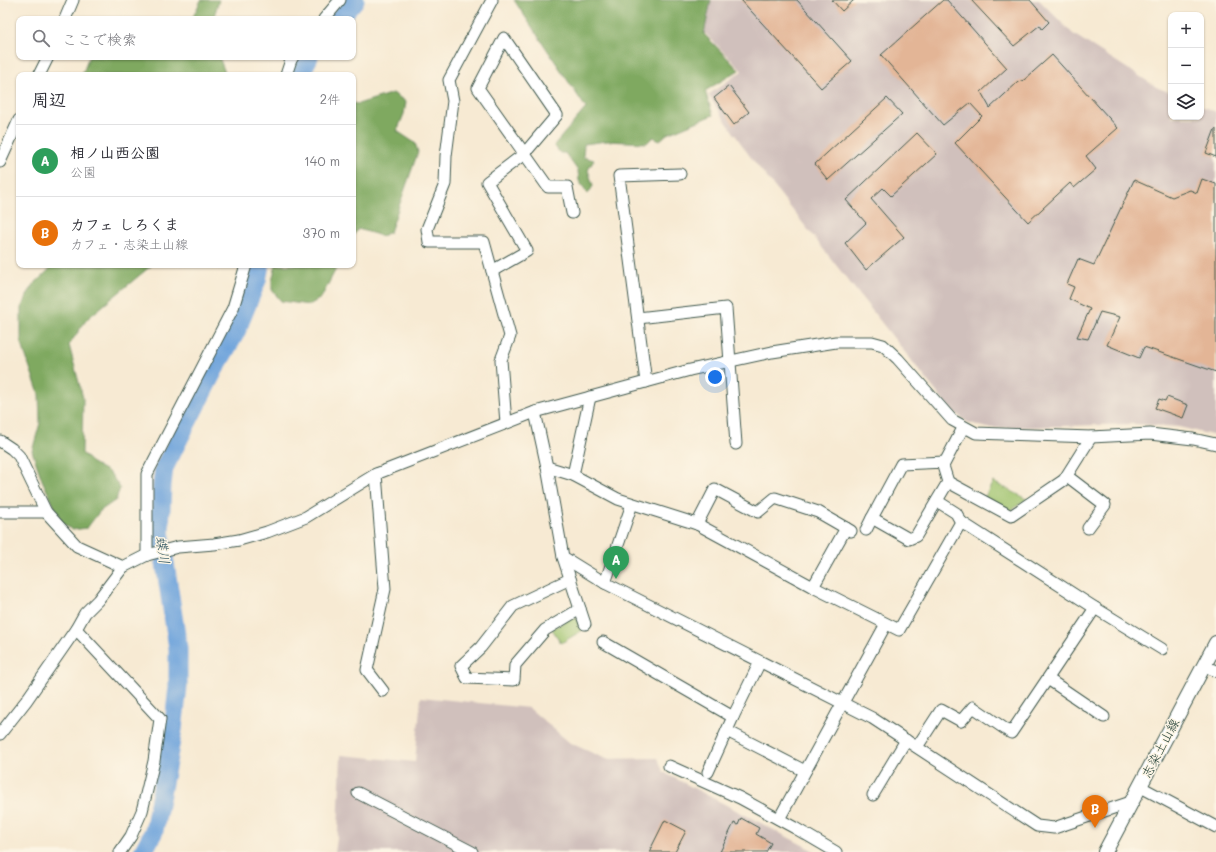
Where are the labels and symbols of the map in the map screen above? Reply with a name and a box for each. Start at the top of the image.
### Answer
your location [705,367,725,387]
water label: 蝶川 [152,535,175,565]
pin: A [603,546,629,579]
street label: 志染土山線 [1137,714,1183,780]
pin: B [1082,795,1108,828]

